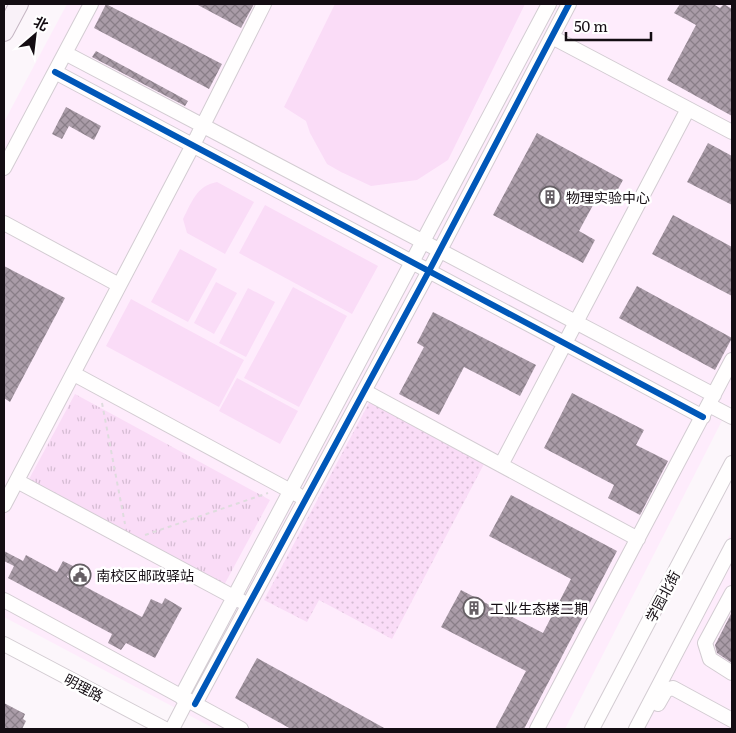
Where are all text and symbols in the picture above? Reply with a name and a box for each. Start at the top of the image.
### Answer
north arrow [10,10,60,60]
scale bar [566,10,651,42]
text: 北 [31,11,52,35]
text: 50 m [574,14,608,37]
building icon: 物理实验中心 [538,185,562,209]
place label: 物理实验中心 [566,187,650,207]
public building icon: 南校区邮政驿站 [68,563,92,587]
place label: 南校区邮政驿站 [96,565,194,585]
street label: 学园北街 [640,567,684,625]
building icon: 工业生态楼二期 [462,596,486,620]
place label: 工业生态楼二期 [490,598,588,618]
street label: 明理路 [61,668,107,706]

